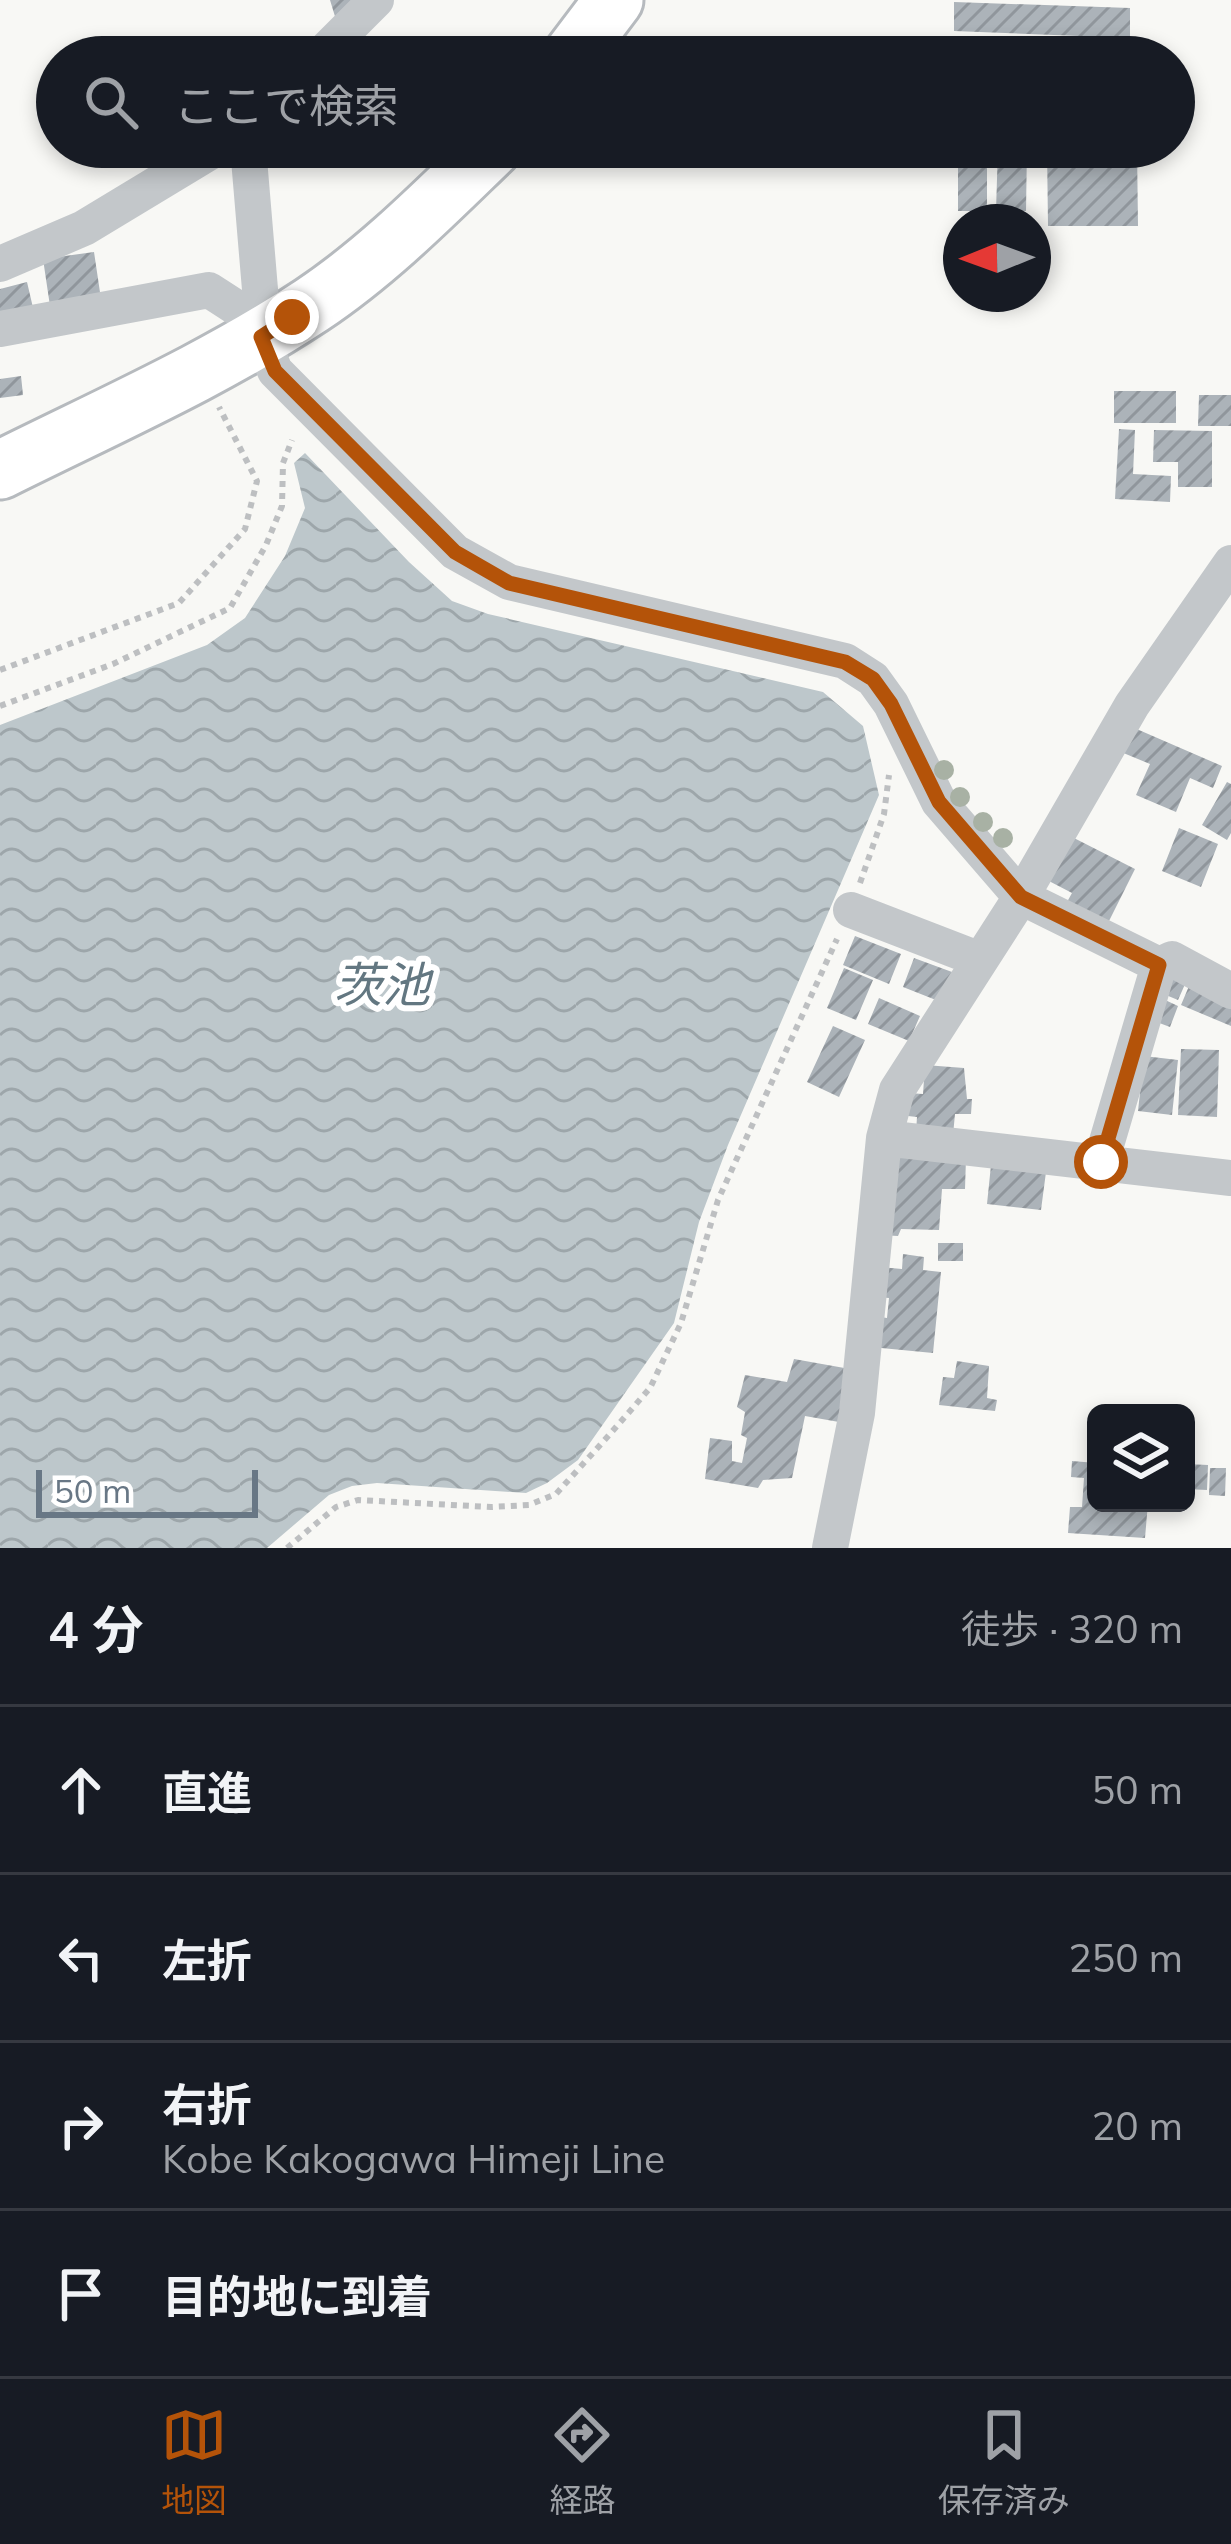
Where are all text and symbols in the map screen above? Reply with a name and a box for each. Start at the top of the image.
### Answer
search box [36,36,1195,168]
icon: search [78,69,144,135]
text: ここで検索 [174,77,399,133]
north arrow [943,204,1051,312]
route end [265,290,319,344]
water label: 茨池 [334,954,434,1014]
route start [1074,1135,1128,1189]
map controls [1087,1404,1195,1512]
button: layers [1087,1404,1195,1512]
scale bar [36,1464,258,1517]
text: 50 m [54,1470,131,1511]
text: 4 分 [48,1597,144,1661]
text: 徒歩 · 320 m [961,1604,1183,1653]
icon: ahead [48,1757,114,1823]
text: 直進 [162,1764,252,1820]
text: 50 m [1092,1765,1183,1814]
icon: left [48,1925,114,1991]
text: 左折 [162,1932,252,1988]
text: 250 m [1068,1933,1183,1982]
text: 右折 [162,2076,252,2132]
icon: right [48,2093,114,2159]
text: 20 m [1092,2101,1183,2150]
text: Kobe Kakogawa Himeji Line [162,2134,665,2183]
icon: arrive [48,2261,114,2327]
text: 目的地に到着 [162,2268,432,2324]
tab: 地図 [161,2402,227,2522]
tab: 経路 [549,2402,615,2522]
tab: 保存済み [938,2402,1070,2522]

